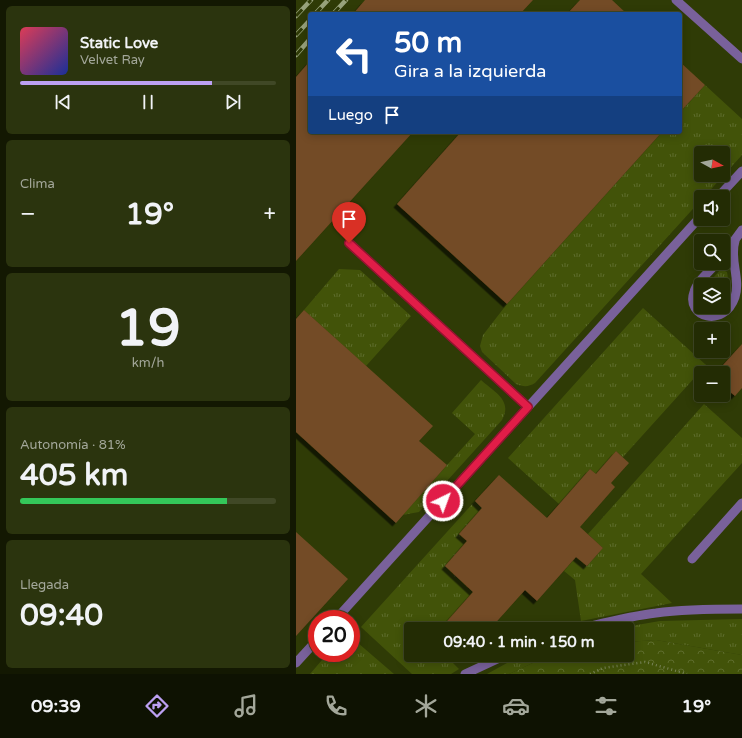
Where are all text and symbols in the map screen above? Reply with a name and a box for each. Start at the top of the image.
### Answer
text: 50 m [394,26,462,60]
icon: left [328,28,380,80]
text: Static Love [80,34,158,52]
text: Velvet Ray [80,52,145,68]
text: Gira a la izquierda [394,60,546,82]
icon: previous [52,91,74,113]
icon: pause [137,91,159,113]
icon: next [222,91,244,113]
icon: arrive [381,104,403,126]
text: Luego [328,106,373,124]
north arrow [694,146,730,182]
map controls [694,146,730,402]
text: Clima [20,176,55,192]
button: sound [694,190,730,226]
text: 19° [125,196,174,233]
text: − [20,201,36,227]
text: + [264,201,276,227]
pin [332,202,366,243]
icon: arrive [338,208,360,230]
button: search [694,234,730,270]
button: layers [694,278,730,314]
text: 19 [115,297,181,360]
button: + [694,322,730,358]
text: km/h [132,355,164,371]
button: − [694,366,730,402]
text: Autonomía · 81% [20,437,126,453]
text: 405 km [20,457,128,494]
position arrow [422,480,464,522]
text: Llegada [20,577,69,593]
text: 09:40 [20,597,103,634]
speed limit sign: 20 [308,610,360,662]
text: 09:40 · 1 min · 150 m [444,633,594,651]
icon: directions [143,692,171,720]
icon: music [232,692,260,720]
icon: phone [322,692,350,720]
icon: climate [412,692,440,720]
icon: car [502,692,530,720]
icon: filters [592,692,620,720]
text: 09:39 [31,695,81,717]
text: 19° [682,695,711,717]

